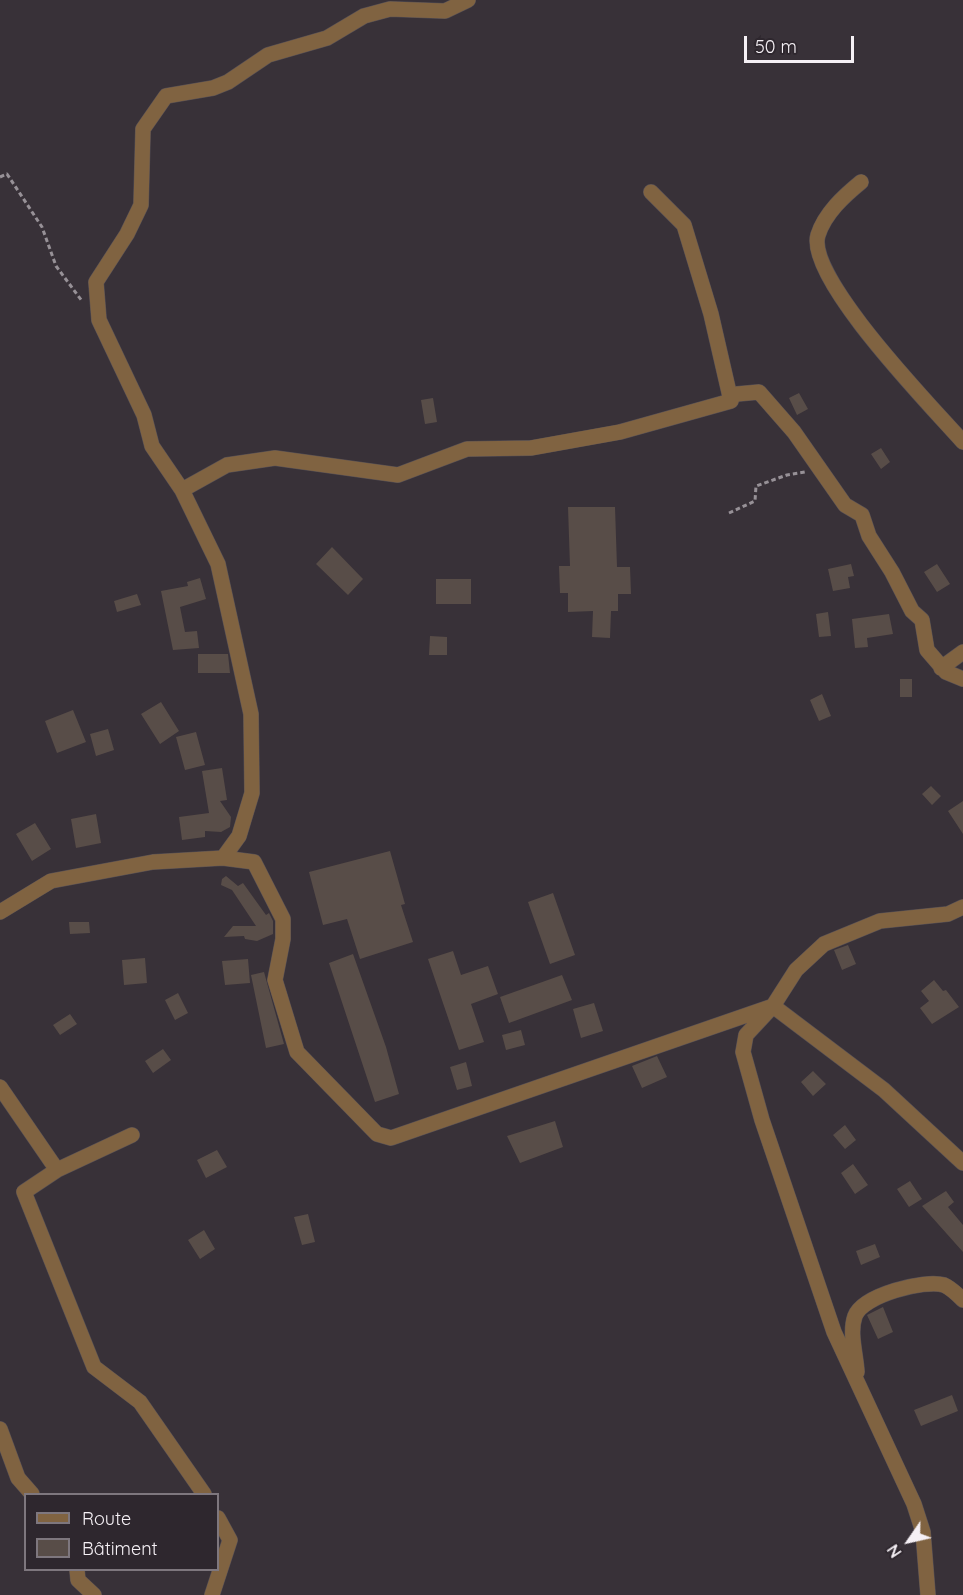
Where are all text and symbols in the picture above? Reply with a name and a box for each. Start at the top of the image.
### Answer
scale bar [747,24,856,62]
text: 50 m [755,35,797,58]
legend [24,1493,219,1571]
text: Route [82,1507,131,1530]
north arrow [879,1511,939,1571]
text: Bâtiment [82,1537,158,1560]
text: N [883,1541,906,1562]

